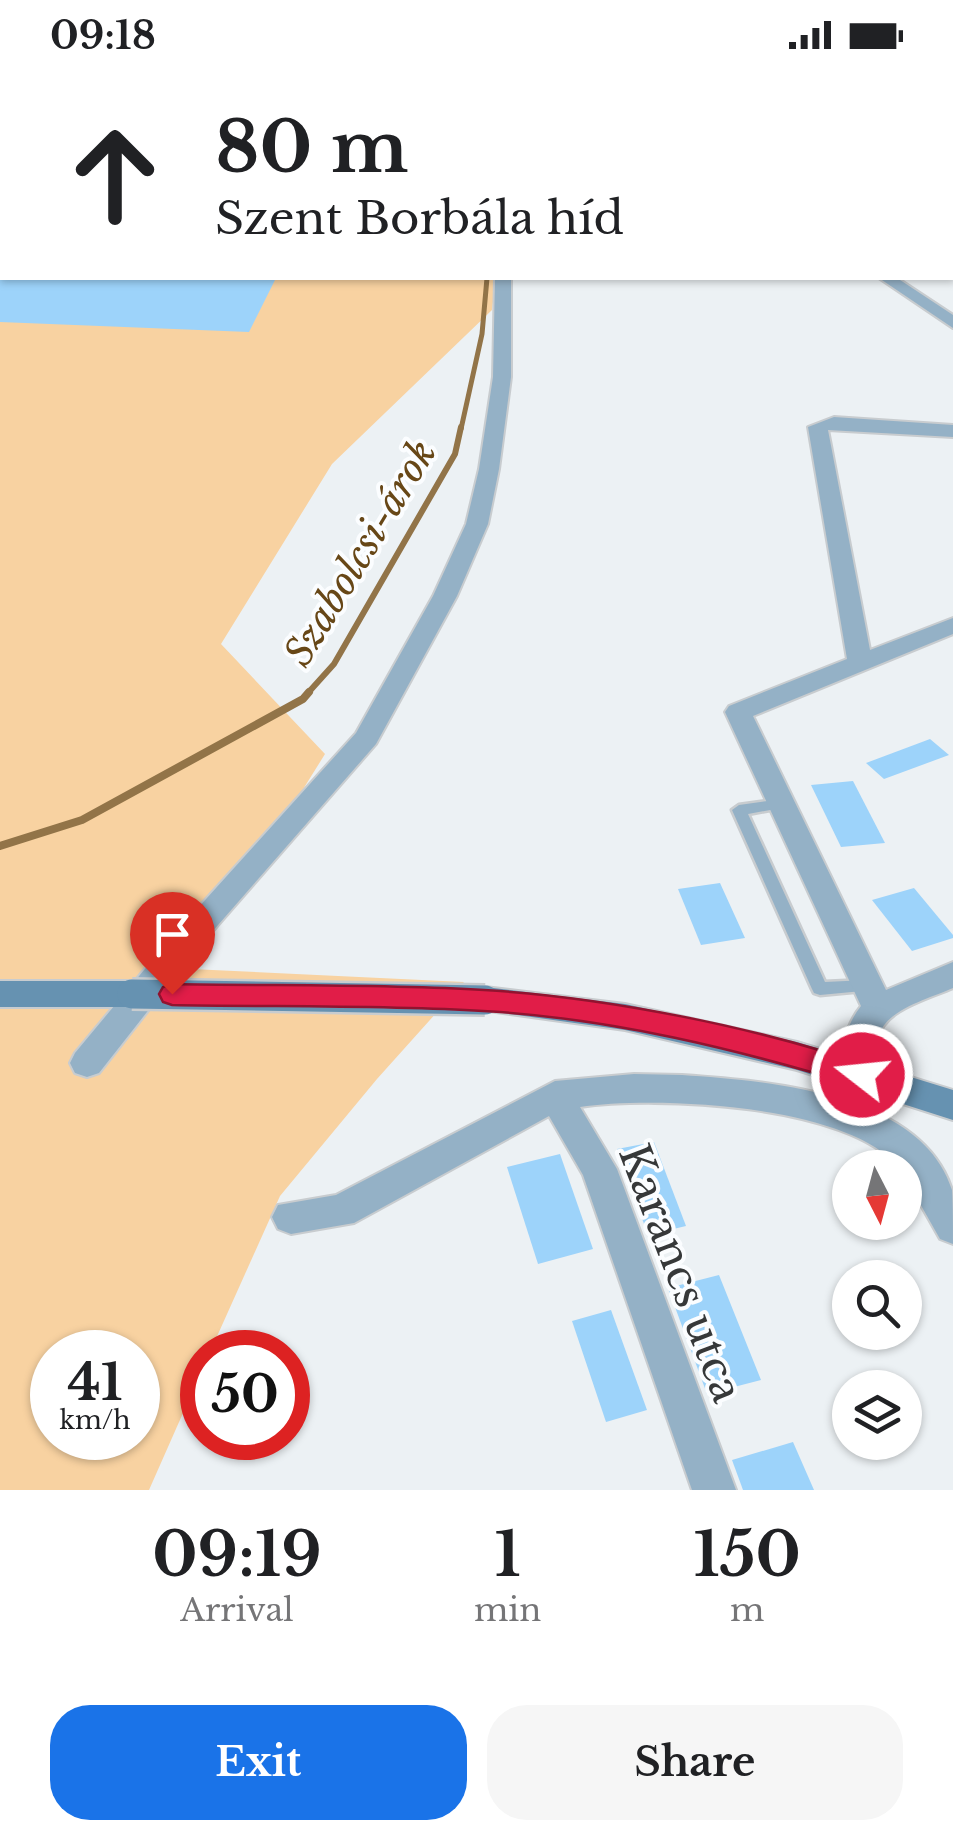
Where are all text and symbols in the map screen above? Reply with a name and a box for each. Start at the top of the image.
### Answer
text: 09:18 [50,12,156,59]
text: 80 m [215,104,408,191]
icon: ahead [50,110,180,240]
text: Szent Borbála híd [215,190,624,246]
water label: Szabolcsi-árok [274,432,446,674]
pin [130,892,215,995]
icon: arrive [145,907,200,962]
position arrow [810,1023,914,1127]
street label: Karancs utca [608,1137,754,1410]
north arrow [832,1150,922,1240]
map controls [832,1150,922,1460]
button: search [832,1260,922,1350]
speed limit sign: 50 [180,1330,310,1460]
text: 41 [68,1351,123,1414]
button: layers [832,1370,922,1460]
text: km/h [60,1405,130,1436]
text: 09:19 [152,1518,322,1592]
text: 1 [495,1518,521,1592]
text: 150 [694,1518,801,1592]
text: Arrival [180,1590,294,1630]
text: min [474,1590,541,1630]
text: m [730,1590,764,1630]
button: Exit [50,1705,467,1820]
button: Share [487,1705,903,1820]

